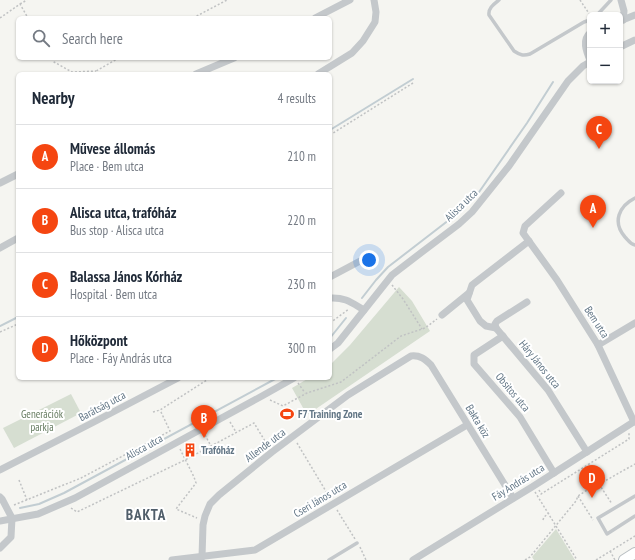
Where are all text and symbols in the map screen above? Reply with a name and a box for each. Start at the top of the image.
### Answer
map controls [587,12,623,84]
button: + [587,12,623,48]
search box [16,16,332,60]
icon: search [30,27,52,49]
text: Search here [62,29,123,48]
button: − [587,48,623,84]
text: Nearby [32,87,75,109]
text: 4 results [277,90,316,107]
pin: C [586,116,612,149]
text: Művese állomás [70,139,155,158]
text: A [42,148,48,165]
text: 210 m [287,148,316,165]
text: Place · Bem utca [70,158,144,175]
street label: Alisca utca [442,186,480,224]
pin: A [580,195,606,228]
text: Alisca utca, trafóház [70,203,177,222]
text: B [42,212,48,229]
text: 220 m [287,212,316,229]
text: Bus stop · Alisca utca [70,222,164,239]
your location [359,250,379,270]
text: Balassa János Kórház [70,267,182,286]
text: C [42,276,48,293]
text: 230 m [287,276,316,293]
text: Hospital · Bem utca [70,286,157,303]
street label: Bem utca [582,303,612,341]
text: Hőközpont [70,331,128,350]
street label: Háry János utca [516,337,564,391]
text: D [42,340,48,357]
text: 300 m [287,340,316,357]
text: Place · Fáy András utca [70,350,172,367]
street label: Obsitos utca [493,370,533,414]
street label: Barátság utca [76,388,128,424]
street label: Bakta köz [463,402,493,440]
pin: B [191,405,217,438]
sports icon: F7 Training Zone [279,406,295,422]
park label: Generációk parkja [21,407,64,434]
place label: F7 Training Zone [298,407,363,421]
street label: Allende utca [242,425,288,465]
street label: Alisca utca [123,431,165,463]
building icon: Trafóház [182,442,198,458]
place label: Trafóház [201,443,235,457]
street label: Fáy András utca [489,460,547,504]
pin: D [579,465,605,498]
street label: Cseri János utca [291,478,349,520]
district label: BAKTA [126,505,166,524]

